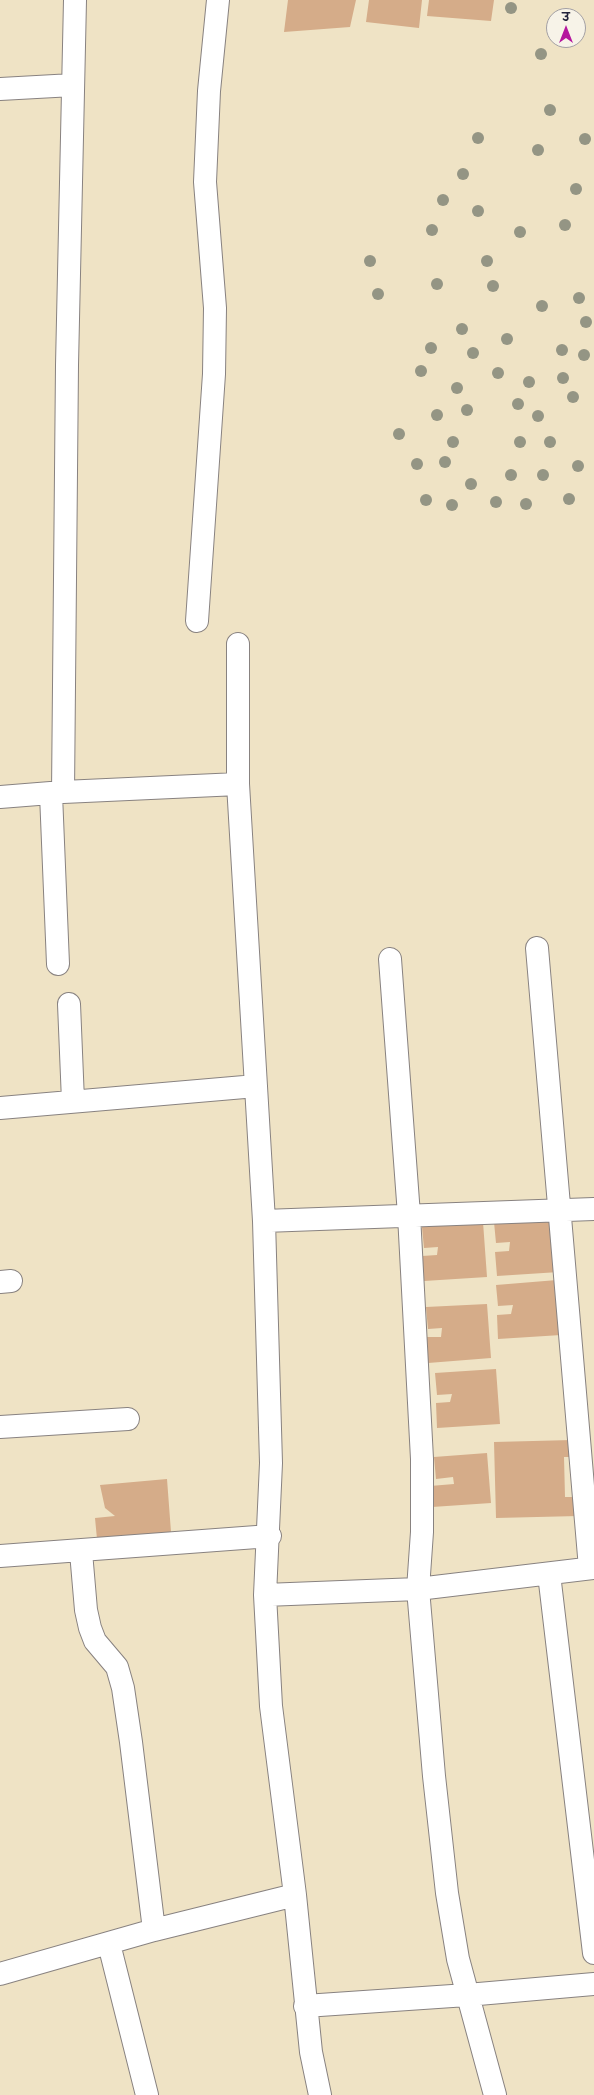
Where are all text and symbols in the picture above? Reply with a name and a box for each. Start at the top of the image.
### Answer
north arrow [546,8,586,48]
text: उ [562,10,570,24]

